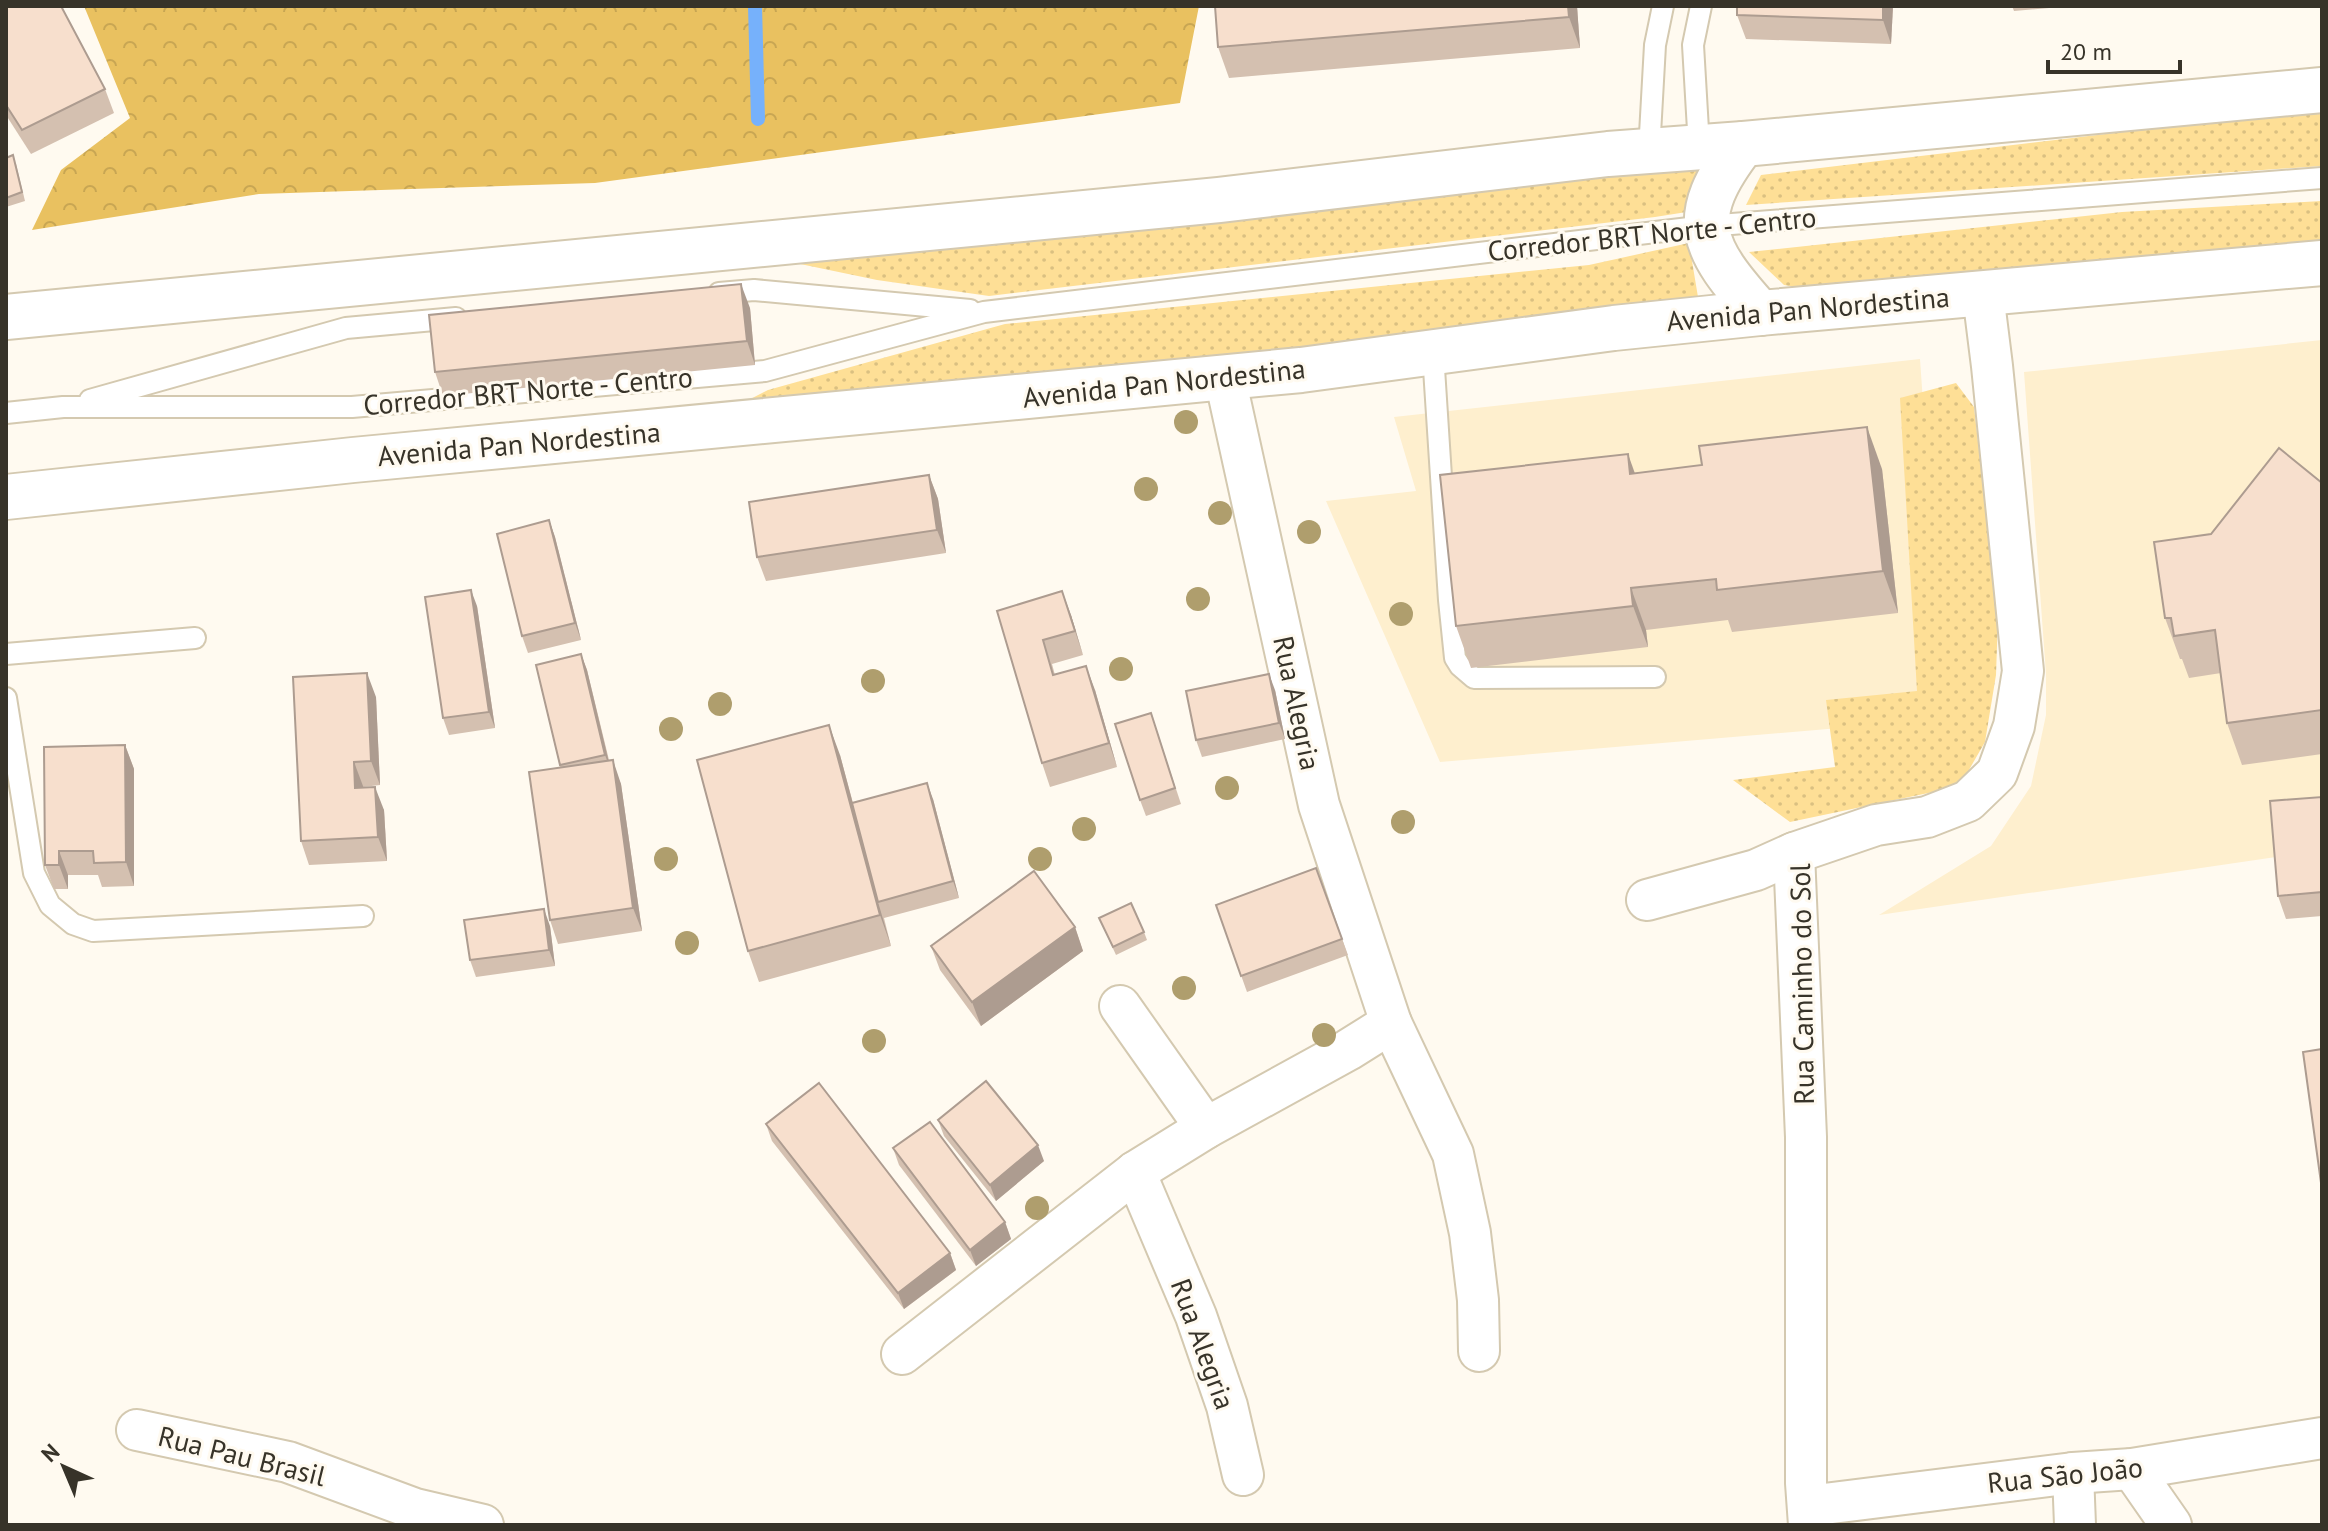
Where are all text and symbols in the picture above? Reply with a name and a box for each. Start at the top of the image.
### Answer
scale bar [2048,24,2180,74]
text: 20 m [2060,36,2112,67]
street label: Corredor BRT Norte - Centro [1486,198,1818,269]
street label: Avenida Pan Nordestina [1665,278,1951,339]
street label: Avenida Pan Nordestina [1021,349,1307,416]
street label: Corredor BRT Norte - Centro [362,358,694,423]
street label: Avenida Pan Nordestina [376,413,662,474]
street label: Rua Alegria [1265,632,1330,773]
street label: Rua Caminho do Sol [1781,863,1822,1105]
street label: Rua Alegria [1163,1273,1244,1414]
street label: Rua Pau Brasil [155,1417,330,1494]
north arrow [24,1427,104,1507]
text: N [35,1438,65,1468]
street label: Rua São João [1985,1448,2145,1501]

